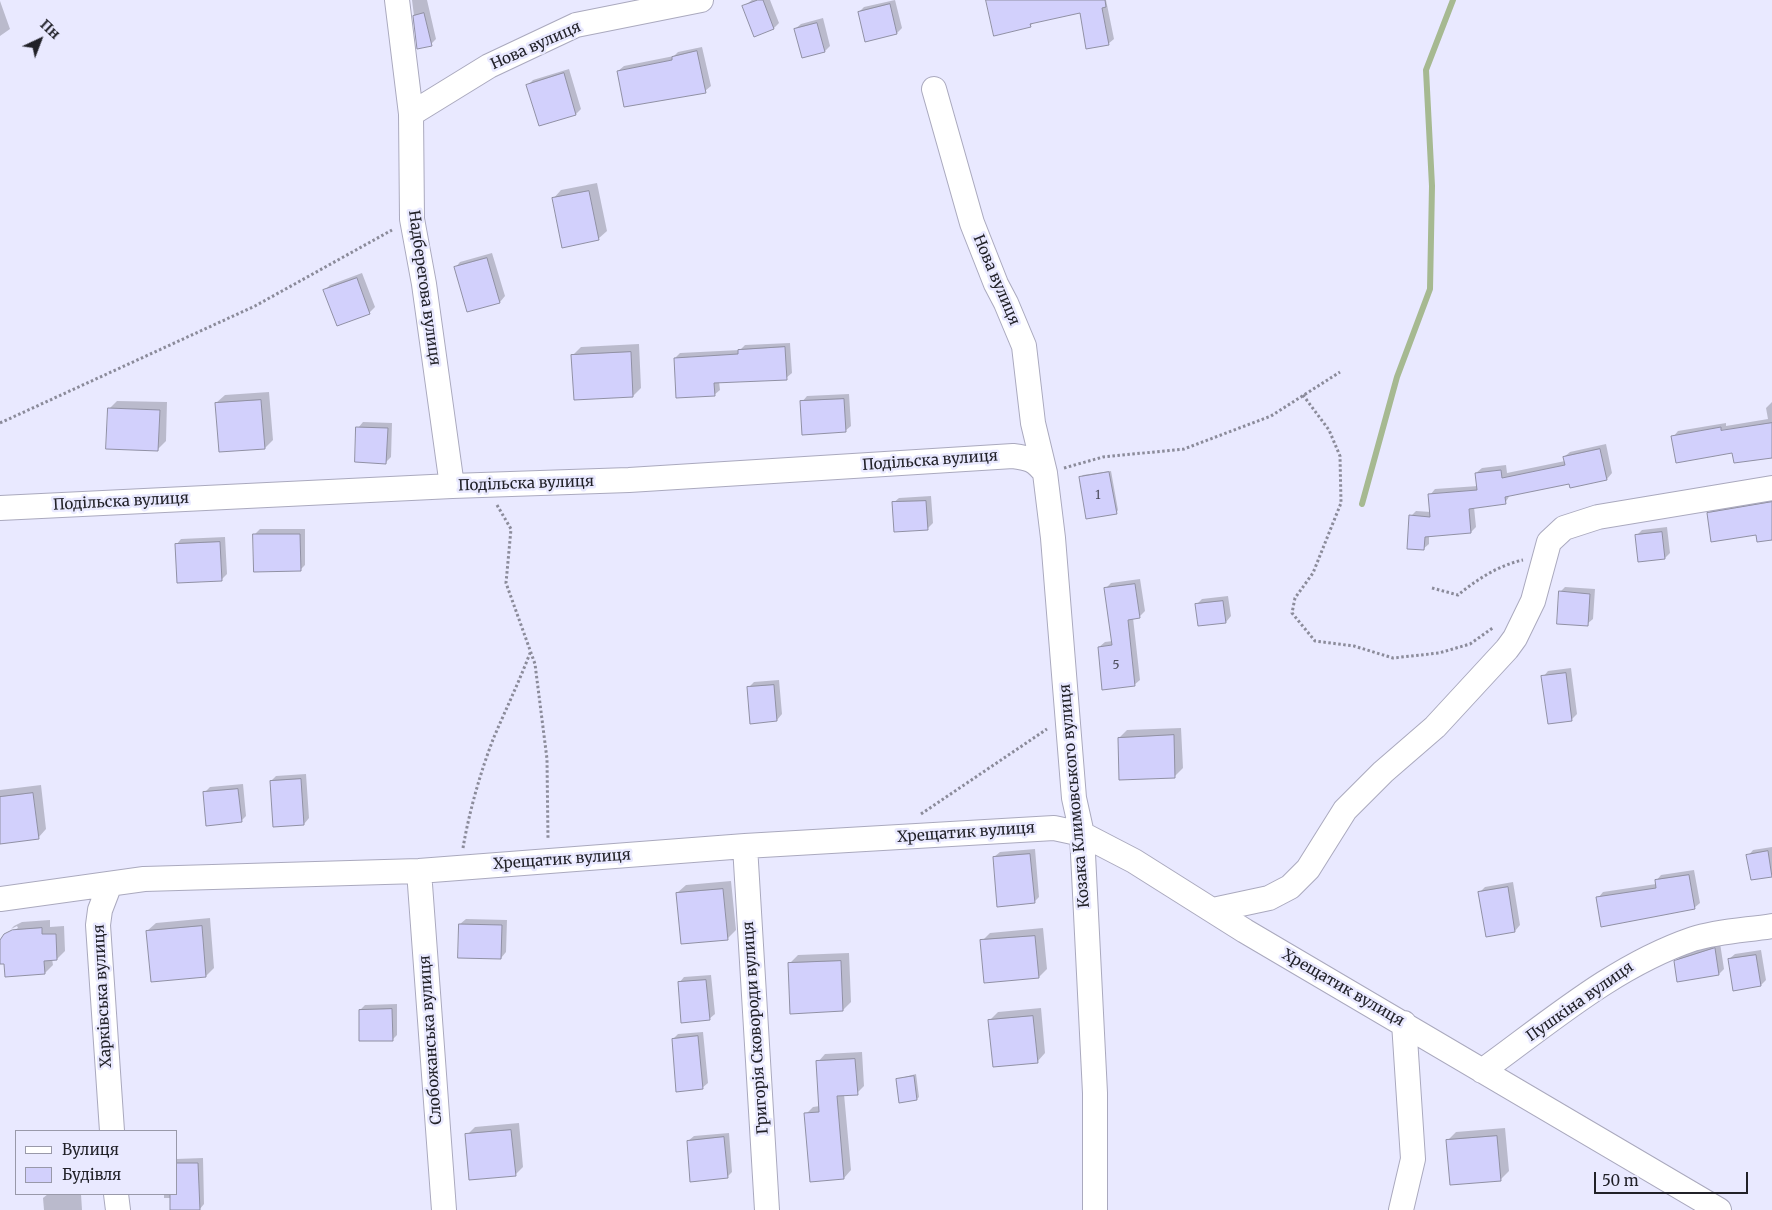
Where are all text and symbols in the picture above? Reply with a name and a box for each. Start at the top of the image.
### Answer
north arrow [15,15,65,65]
text: Пн [36,15,64,43]
street label: Нова вулиця [488,18,584,74]
street label: Надберегова вулиця [404,209,444,367]
street label: Нова вулиця [969,232,1023,328]
street label: Подільска вулиця [861,447,999,475]
street label: Подільска вулиця [458,473,594,495]
street label: Подільска вулиця [53,489,189,515]
house number: 1 [1095,489,1101,503]
house number: 5 [1112,659,1120,673]
street label: Козака Климовського вулиця [1056,683,1094,909]
street label: Хрещатик вулиця [897,819,1035,847]
street label: Хрещатик вулиця [493,846,631,874]
street label: Григорія Сковороди вулиця [740,921,772,1135]
street label: Харківська вулиця [90,924,116,1068]
street label: Хрещатик вулиця [1279,946,1407,1030]
street label: Слобожанська вулиця [416,955,446,1125]
street label: Пушкіна вулиця [1523,958,1637,1046]
legend [15,1130,178,1195]
text: Вулиця [62,1140,119,1159]
scale bar [1597,1162,1751,1194]
text: Будівля [62,1165,121,1184]
text: 50 m [1602,1171,1639,1190]

